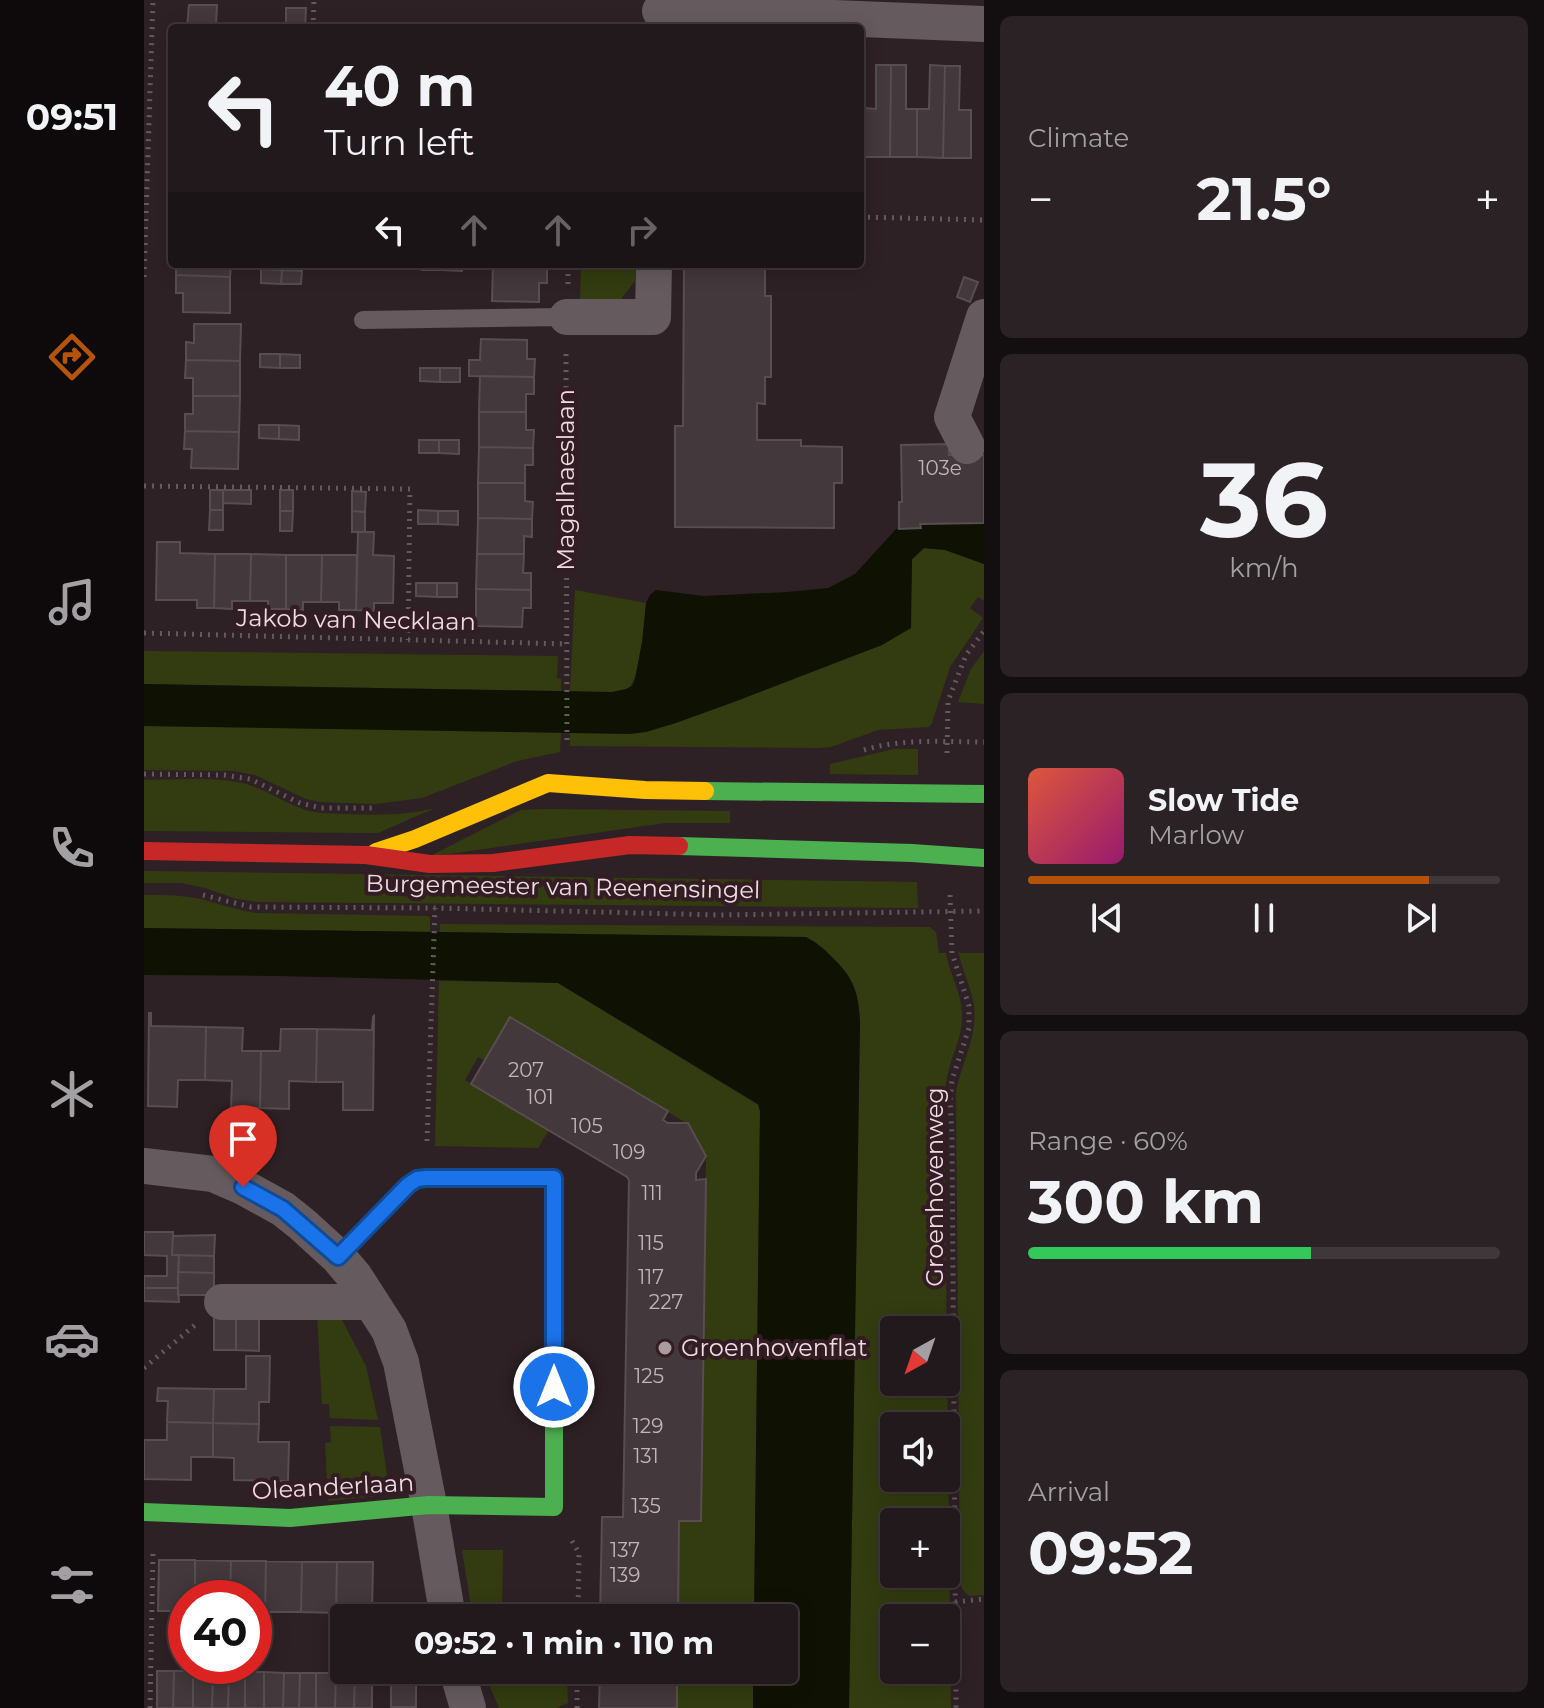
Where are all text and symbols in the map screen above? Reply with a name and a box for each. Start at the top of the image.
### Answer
text: 40 m [324,52,475,120]
icon: left [192,56,296,160]
text: 09:51 [26,95,118,139]
text: Turn left [324,120,475,164]
text: Climate [1028,122,1129,154]
text: 21.5° [1196,162,1332,235]
text: − [1028,172,1053,226]
text: + [1475,172,1500,226]
icon: left [368,208,412,252]
icon: ahead [452,208,496,252]
icon: ahead [536,208,580,252]
icon: right [620,208,664,252]
icon: directions [44,329,100,385]
street label: Magalhaeslaan [551,389,580,571]
text: 36 [1200,436,1328,563]
house number: 103e [918,456,962,480]
text: km/h [1229,552,1299,584]
icon: music [44,574,100,630]
street label: Jakob van Necklaan [235,603,476,636]
text: Slow Tide [1148,782,1299,819]
text: Marlow [1148,819,1244,851]
icon: phone [44,820,100,876]
street label: Burgemeester van Reenensingel [365,869,761,904]
icon: previous [1085,896,1129,940]
icon: pause [1242,896,1286,940]
icon: next [1399,896,1443,940]
house number: 207 [508,1058,544,1082]
icon: climate [44,1066,100,1122]
house number: 101 [526,1085,554,1109]
street label: Groenhovenweg [920,1087,949,1287]
pin [209,1105,277,1187]
house number: 105 [571,1114,603,1138]
icon: arrive [221,1117,265,1161]
text: Range · 60% [1028,1125,1188,1157]
house number: 109 [613,1140,645,1164]
text: 300 km [1028,1165,1264,1238]
house number: 111 [641,1181,663,1205]
house number: 115 [638,1231,664,1255]
house number: 117 [638,1265,664,1289]
house number: 227 [649,1290,683,1314]
icon: car [44,1311,100,1367]
north arrow [880,1316,960,1396]
map controls [880,1316,960,1684]
place label: Groenhovenflat [681,1333,868,1362]
marker: Groenhovenflat [656,1339,674,1357]
position arrow [512,1345,596,1429]
house number: 125 [634,1364,664,1388]
button: sound [880,1412,960,1492]
house number: 129 [633,1414,663,1438]
house number: 131 [633,1444,659,1468]
street label: Oleanderlaan [251,1468,415,1505]
text: Arrival [1028,1476,1110,1508]
house number: 135 [631,1494,661,1518]
button: + [880,1508,960,1588]
text: 09:52 [1028,1516,1193,1589]
house number: 137 [610,1538,640,1562]
icon: filters [44,1557,100,1613]
house number: 139 [610,1563,640,1587]
speed limit sign: 40 [168,1580,272,1684]
button: − [880,1604,960,1684]
text: 09:52 · 1 min · 110 m [414,1625,714,1662]

